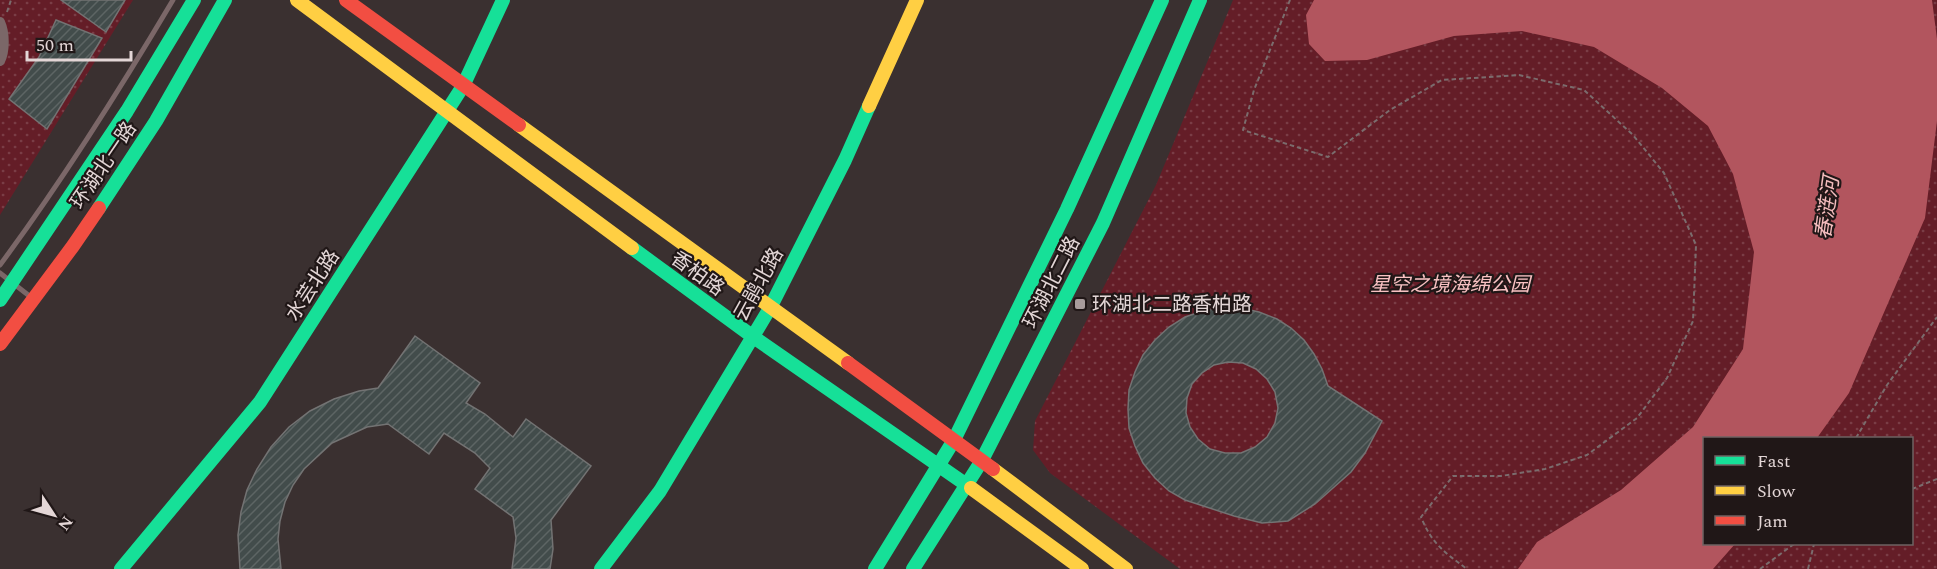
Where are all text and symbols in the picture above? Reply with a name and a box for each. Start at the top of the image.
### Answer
scale bar [27,24,130,62]
text: 50 m [36,32,74,59]
street label: 环湖北一路 [63,116,144,215]
water label: 春涟河 [1808,171,1849,242]
street label: 环湖北二路 [1016,231,1088,334]
street label: 云鹃北路 [726,242,791,327]
street label: 水芸北路 [278,244,347,327]
street label: 香柏路 [664,244,730,304]
park label: 星空之境海绵公园 [1370,270,1533,300]
place label: 环湖北二路香柏路 [1092,290,1252,320]
marker: 环湖北二路香柏路 [1073,297,1087,311]
legend [1703,437,1913,545]
text: Fast [1757,448,1790,475]
text: Slow [1757,478,1796,505]
north arrow [24,485,84,545]
text: Jam [1757,508,1788,535]
text: N [52,511,79,536]

